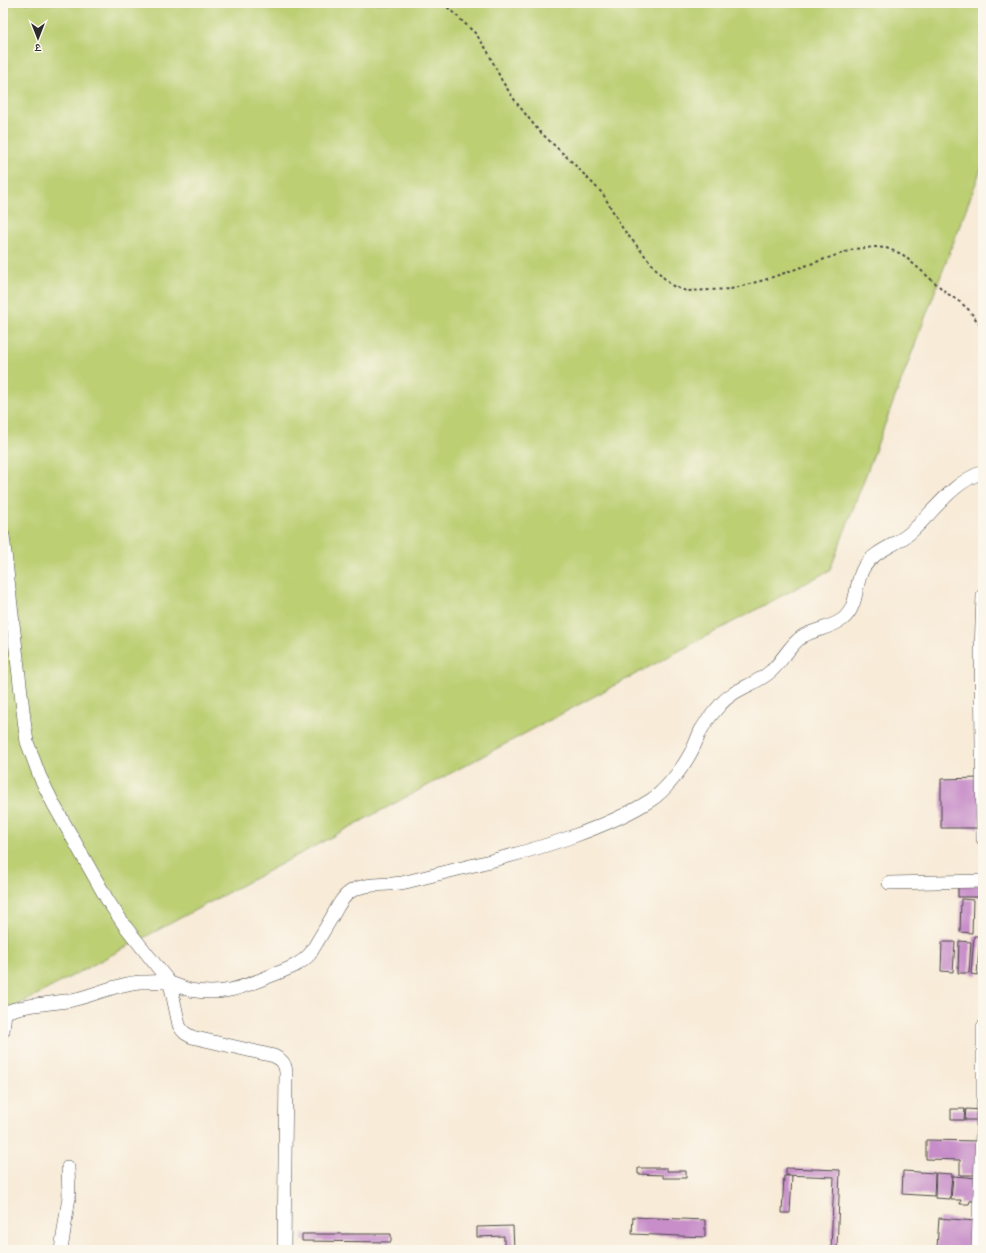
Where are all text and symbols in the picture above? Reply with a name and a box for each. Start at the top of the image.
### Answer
north arrow [18,18,58,58]
text: उ [34,41,42,54]

